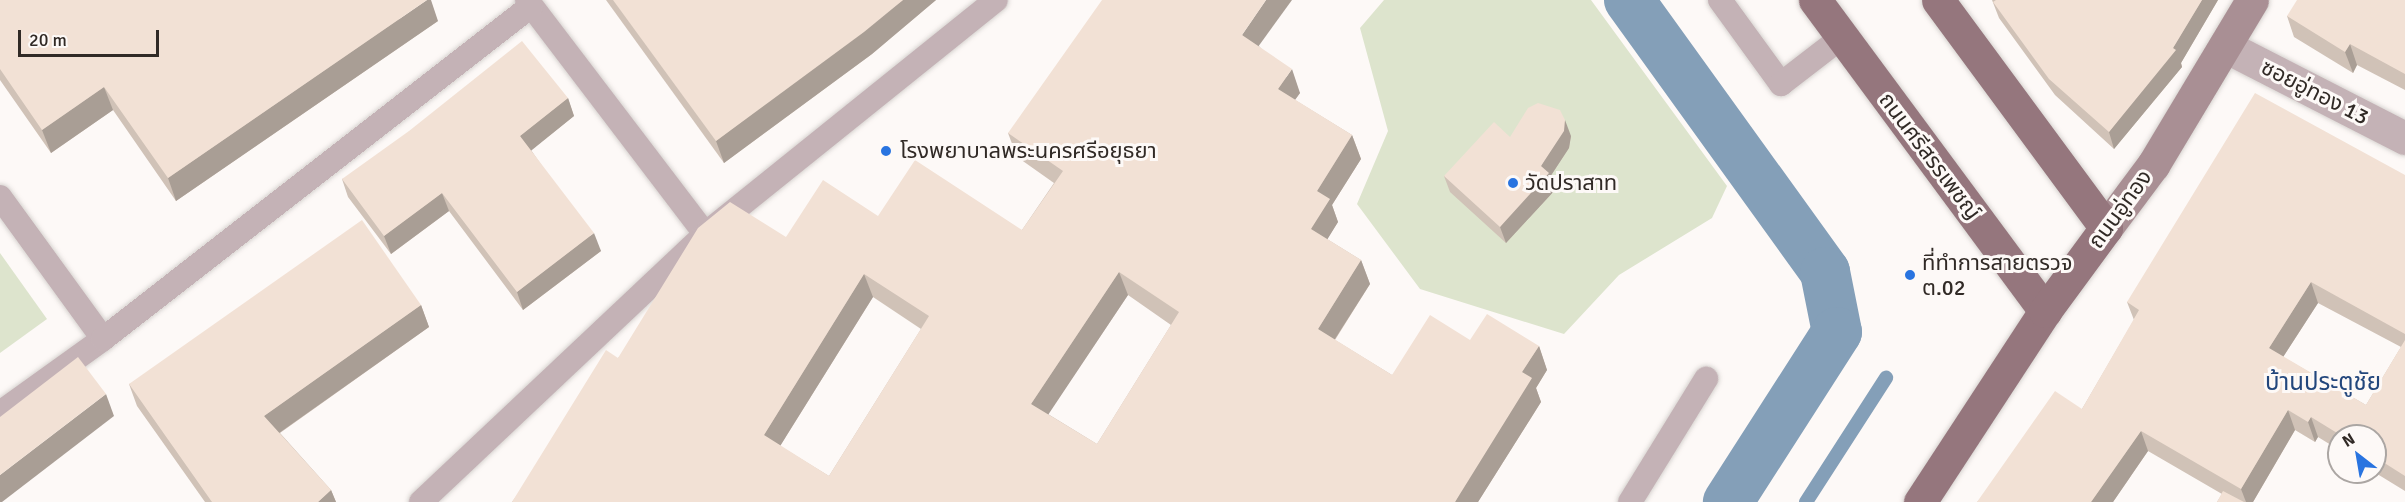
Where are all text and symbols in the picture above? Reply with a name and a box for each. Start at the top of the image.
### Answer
scale bar [21,18,162,56]
text: 20 m [29,29,67,51]
street label: ซอยอู่ทอง 13 [2257,54,2373,130]
street label: ถนนศรีสรรเพชญ์ [1874,87,1986,225]
place label: โรงพยาบาลพระนครศรีอยุธยา [900,138,1157,164]
marker: โรงพยาบาลพระนครศรีอยุธยา [877,142,895,160]
street label: ถนนอู่ทอง [2083,165,2157,253]
place label: วัดปราสาท [1525,170,1617,196]
marker: วัดปราสาท [1506,176,1520,190]
place label: ที่ทำการสายตรวจ ต.02 [1922,249,2072,300]
marker: ที่ทำการสายตรวจ ต.02 [1903,268,1917,282]
district label: บ้านประตูชัย [2265,369,2381,397]
north arrow [2327,424,2387,484]
text: N [2339,429,2359,452]

